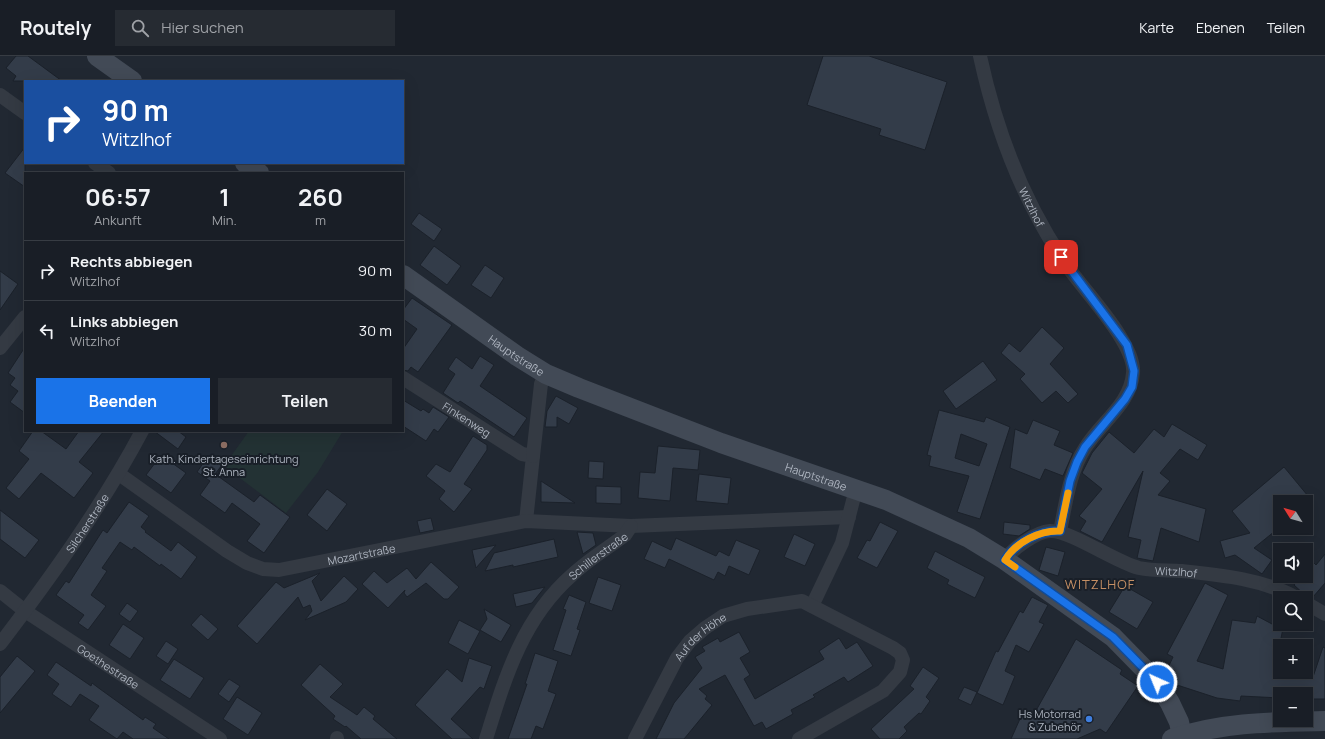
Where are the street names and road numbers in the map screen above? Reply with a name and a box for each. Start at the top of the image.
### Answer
street label: Witzlhof [1016,185,1049,229]
street label: Hauptstraße [486,331,548,379]
street label: Finkenweg [440,398,494,440]
street label: Hauptstraße [784,458,850,494]
street label: Silcherstraße [62,490,112,555]
street label: Schillerstraße [565,528,631,583]
street label: Mozartstraße [326,540,397,568]
street label: Witzlhof [1155,563,1198,580]
street label: Auf der Höhe [670,608,729,663]
street label: Goethestraße [75,640,143,692]

